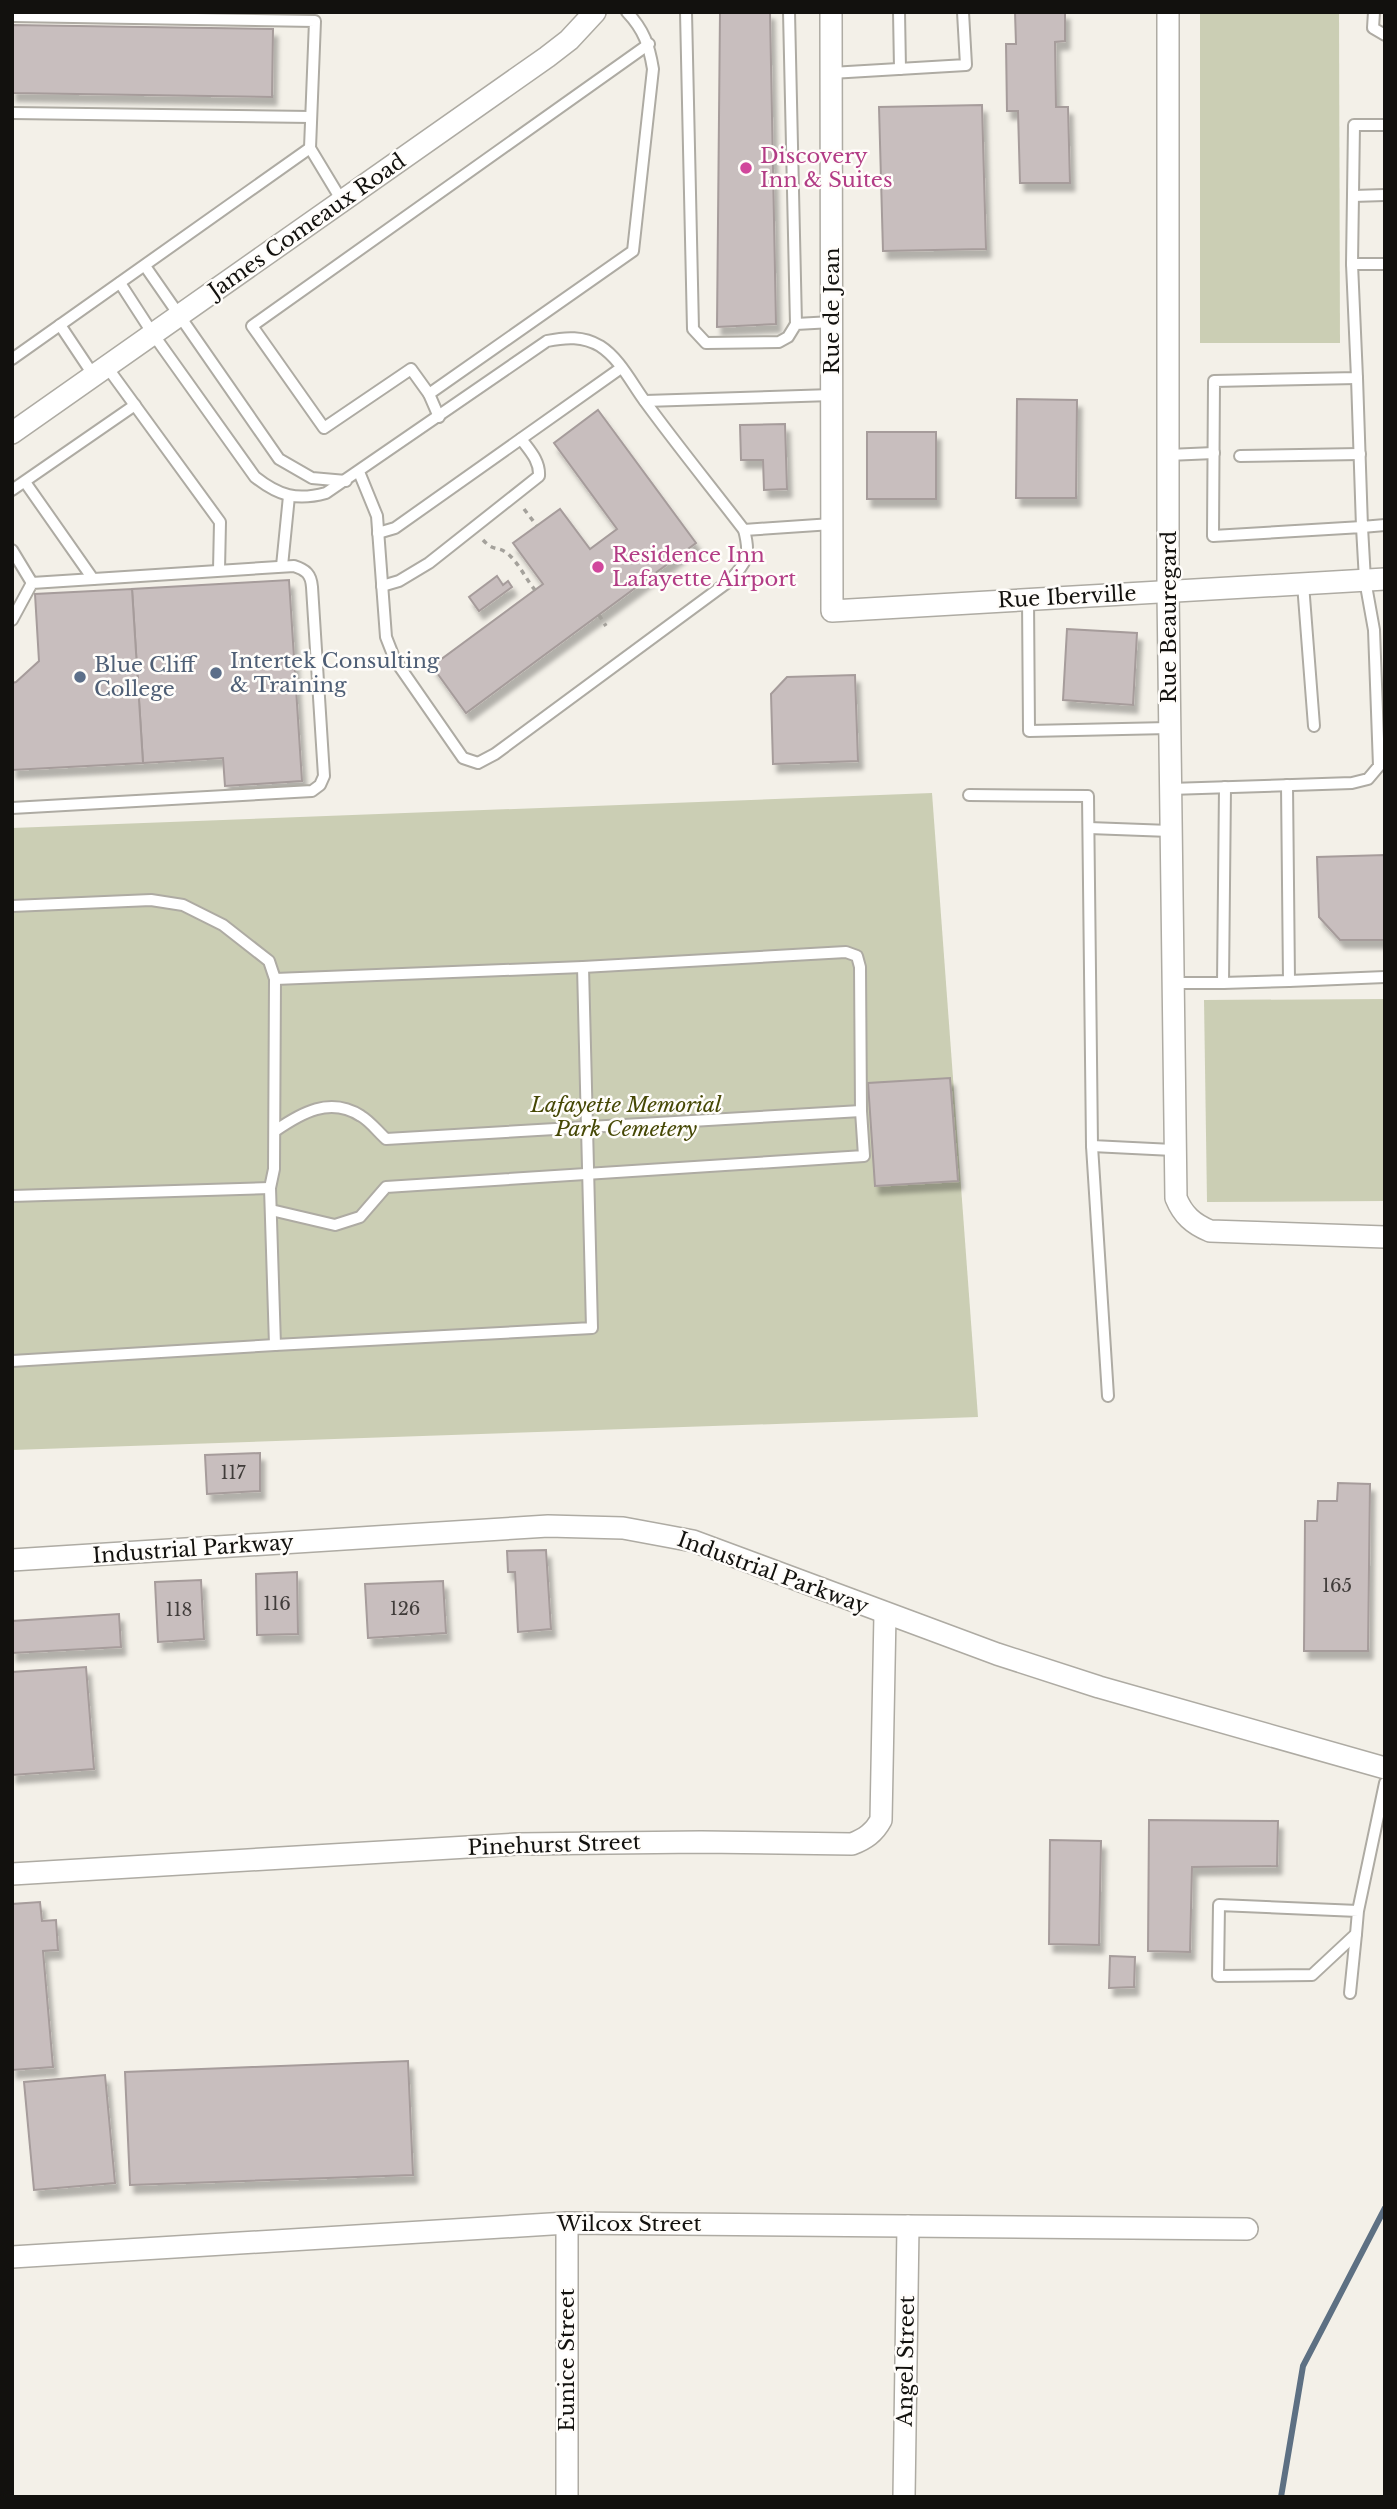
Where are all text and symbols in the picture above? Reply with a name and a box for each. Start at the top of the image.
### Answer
place label: Discovery Inn & Suites [760,143,892,193]
street label: James Comeaux Road [201,148,411,306]
marker: Discovery Inn & Suites [738,160,754,176]
street label: Rue de Jean [819,248,845,374]
street label: Rue Beauregard [1156,531,1182,703]
place label: Residence Inn Lafayette Airport [612,542,796,592]
marker: Residence Inn Lafayette Airport [590,559,606,575]
street label: Rue Iberville [997,580,1137,614]
place label: Intertek Consulting & Training [230,648,440,698]
place label: Blue Cliff College [94,652,198,702]
marker: Intertek Consulting & Training [208,665,224,681]
marker: Blue Cliff College [72,669,88,685]
park label: Lafayette Memorial Park Cemetery [529,1092,722,1142]
house number: 117 [220,1462,247,1484]
street label: Industrial Parkway [674,1526,873,1620]
street label: Industrial Parkway [92,1529,295,1569]
house number: 165 [1322,1575,1352,1597]
house number: 116 [263,1593,291,1615]
house number: 126 [390,1598,420,1620]
house number: 118 [166,1599,192,1621]
street label: Pinehurst Street [467,1829,641,1861]
street label: Wilcox Street [556,2211,701,2237]
street label: Eunice Street [554,2288,580,2432]
street label: Angel Street [892,2295,920,2428]

